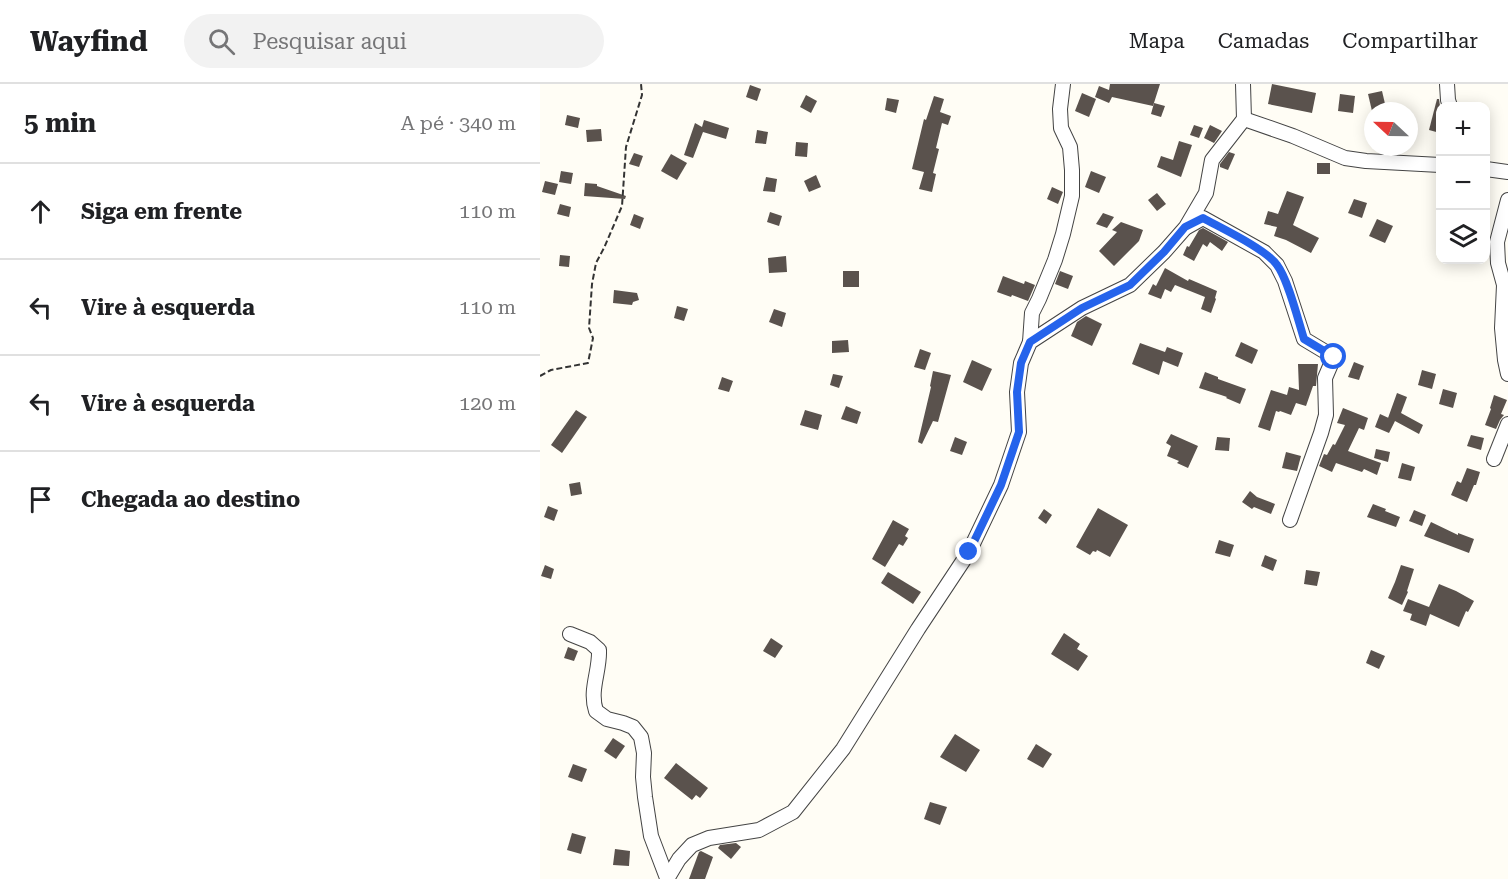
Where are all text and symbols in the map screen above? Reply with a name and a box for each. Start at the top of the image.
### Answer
search box [184,14,604,68]
text: Wayfind [30,25,148,58]
icon: search [205,25,238,58]
text: Pesquisar aqui [253,29,407,54]
text: Mapa [1129,29,1185,53]
text: Camadas [1218,29,1309,53]
text: Compartilhar [1342,29,1478,53]
north arrow [1364,102,1418,156]
map controls [1436,102,1490,264]
button: + [1436,102,1490,156]
text: 5 min [24,108,96,138]
text: A pé · 340 m [401,111,516,135]
button: − [1436,156,1490,210]
icon: ahead [24,195,57,228]
text: Siga em frente [81,199,242,224]
text: 110 m [459,199,516,223]
button: layers [1436,210,1490,264]
icon: left [24,291,57,324]
text: Vire à esquerda [81,295,255,320]
text: 110 m [459,295,516,319]
route start [1320,343,1346,369]
icon: left [24,387,57,420]
text: Vire à esquerda [81,391,255,416]
text: 120 m [459,391,516,415]
icon: arrive [24,483,57,516]
text: Chegada ao destino [81,487,300,512]
route end [955,538,981,564]

